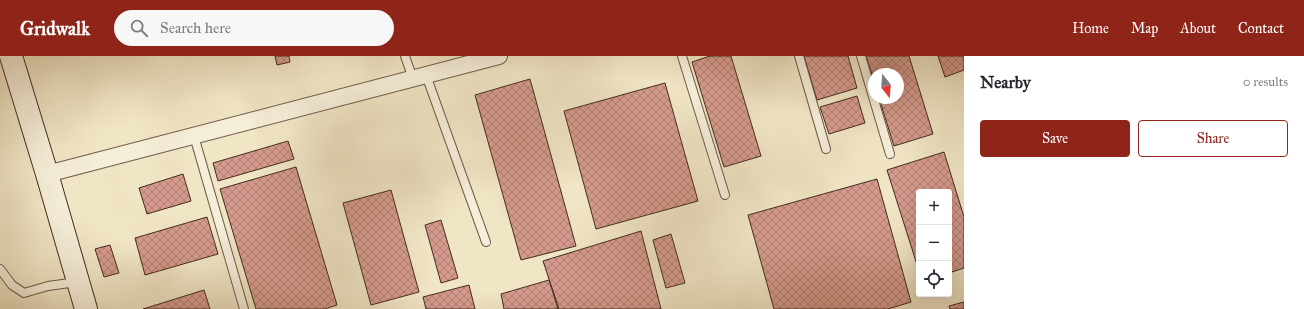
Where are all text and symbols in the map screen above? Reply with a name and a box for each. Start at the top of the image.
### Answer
search box [114,10,394,46]
text: Gridwalk [20,17,90,40]
icon: search [128,17,150,39]
text: Search here [160,19,231,37]
text: Home [1072,20,1109,37]
text: Map [1131,20,1158,37]
text: About [1180,20,1216,37]
text: Contact [1238,20,1284,37]
north arrow [868,68,904,104]
text: Nearby [980,72,1031,93]
text: 0 results [1243,74,1288,90]
button: Save [980,120,1130,157]
button: Share [1138,120,1288,157]
map controls [916,189,952,297]
button: + [916,189,952,225]
button: − [916,225,952,261]
button: locate [916,261,952,297]

